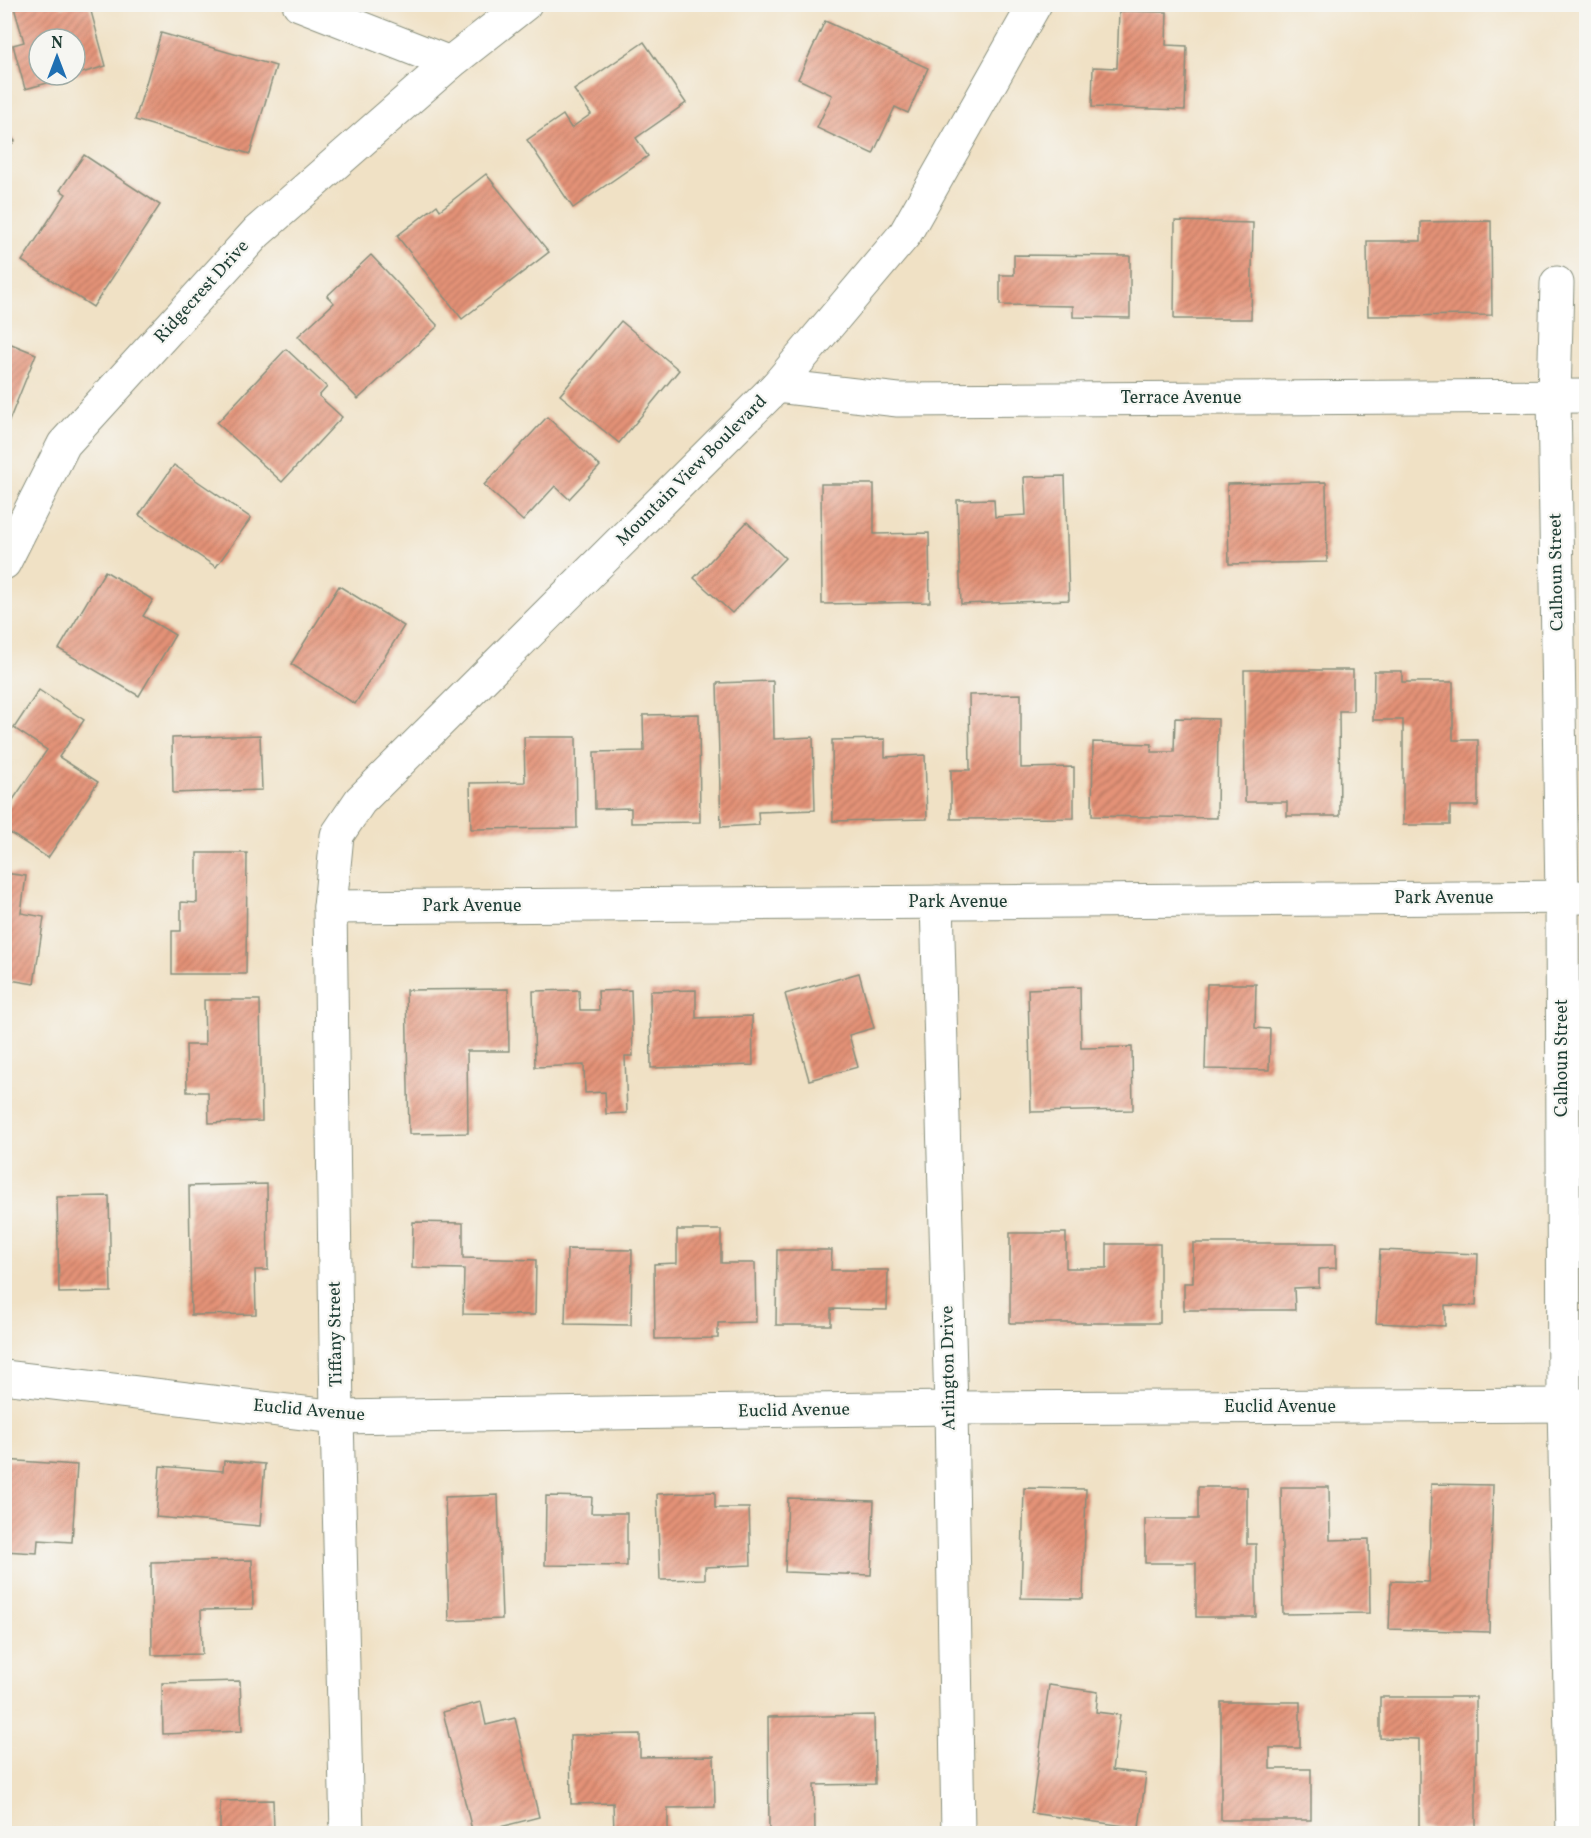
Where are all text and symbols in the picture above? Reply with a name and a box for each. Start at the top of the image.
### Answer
north arrow [27,27,87,87]
text: N [51,33,63,55]
street label: Ridgecrest Drive [149,235,255,349]
street label: Terrace Avenue [1121,386,1241,411]
street label: Mountain View Boulevard [611,390,773,552]
street label: Calhoun Street [1543,513,1571,631]
street label: Park Avenue [1394,886,1494,911]
street label: Park Avenue [908,890,1008,915]
street label: Park Avenue [422,894,522,919]
street label: Calhoun Street [1550,999,1575,1117]
street label: Tiffany Street [323,1281,349,1387]
street label: Arlington Drive [935,1305,963,1431]
street label: Euclid Avenue [252,1394,366,1428]
street label: Euclid Avenue [1224,1395,1336,1420]
street label: Euclid Avenue [738,1398,850,1424]

